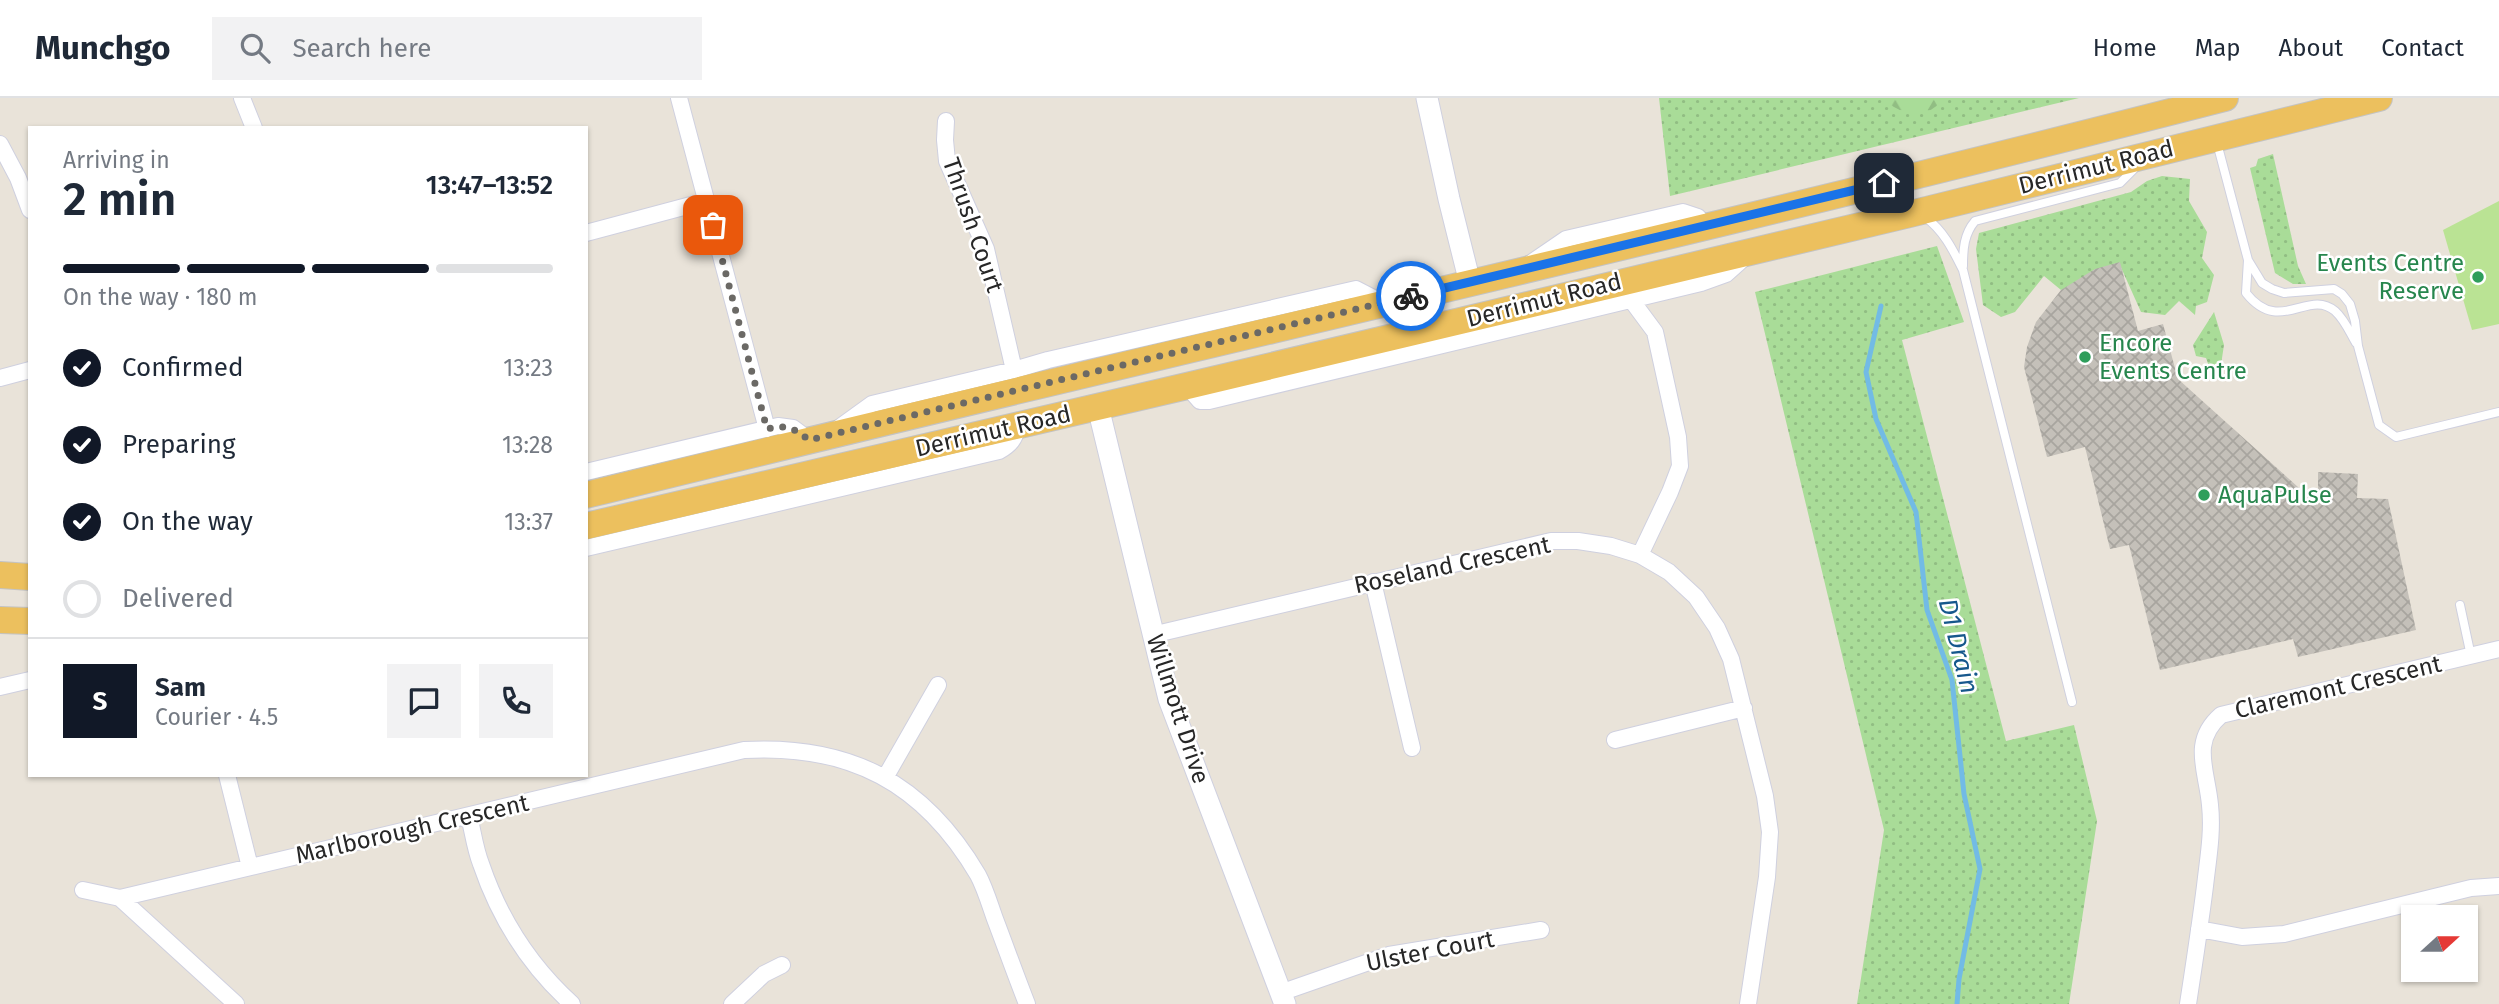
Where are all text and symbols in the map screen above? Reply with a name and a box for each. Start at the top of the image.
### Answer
search box [212,17,702,80]
text: Munchgo [35,28,170,68]
icon: search [236,29,274,67]
text: Search here [292,33,431,64]
text: Home [2093,34,2157,62]
text: Map [2195,34,2241,62]
text: About [2279,34,2343,62]
text: Contact [2381,34,2464,62]
street label: Derrimut Road [2016,134,2176,200]
text: Arriving in [63,146,170,174]
pin [1854,153,1914,213]
street label: Thrush Court [937,154,1009,296]
icon: home [1865,164,1903,202]
text: 13:47–13:52 [426,170,553,201]
text: 2 min [63,172,176,227]
pin [683,195,743,255]
icon: bag [694,206,732,244]
place label: Events Centre Reserve [2316,249,2464,305]
courier [1376,261,1446,331]
street label: Derrimut Road [1464,267,1624,333]
marker: Events Centre Reserve [2470,269,2486,285]
icon: bike [1392,277,1430,315]
text: On the way · 180 m [63,283,258,311]
place label: Encore Events Centre [2099,329,2247,385]
icon: check [63,349,101,387]
marker: Encore Events Centre [2077,349,2093,365]
text: Confirmed [122,352,243,383]
text: 13:23 [503,354,553,382]
street label: Derrimut Road [913,400,1073,462]
icon: check [63,426,101,464]
text: Preparing [122,429,235,460]
text: 13:28 [502,431,553,459]
place label: AquaPulse [2218,481,2332,509]
marker: AquaPulse [2196,487,2212,503]
icon: check [63,503,101,541]
text: On the way [122,506,253,537]
text: 13:37 [504,508,553,536]
street label: Roseland Crescent [1351,530,1553,599]
text: Delivered [122,583,234,614]
water label: D1 Drain [1932,595,1985,697]
street label: Willmott Drive [1141,631,1215,787]
street label: Claremont Crescent [2232,650,2444,724]
button: chat [387,664,461,738]
button: phone [479,664,553,738]
text: Sam [155,672,206,703]
text: S [93,686,107,717]
text: Courier · 4.5 [155,703,278,731]
street label: Marlborough Crescent [293,788,532,869]
north arrow [2401,905,2478,982]
map controls [2401,905,2478,982]
street label: Ulster Court [1364,925,1497,977]

